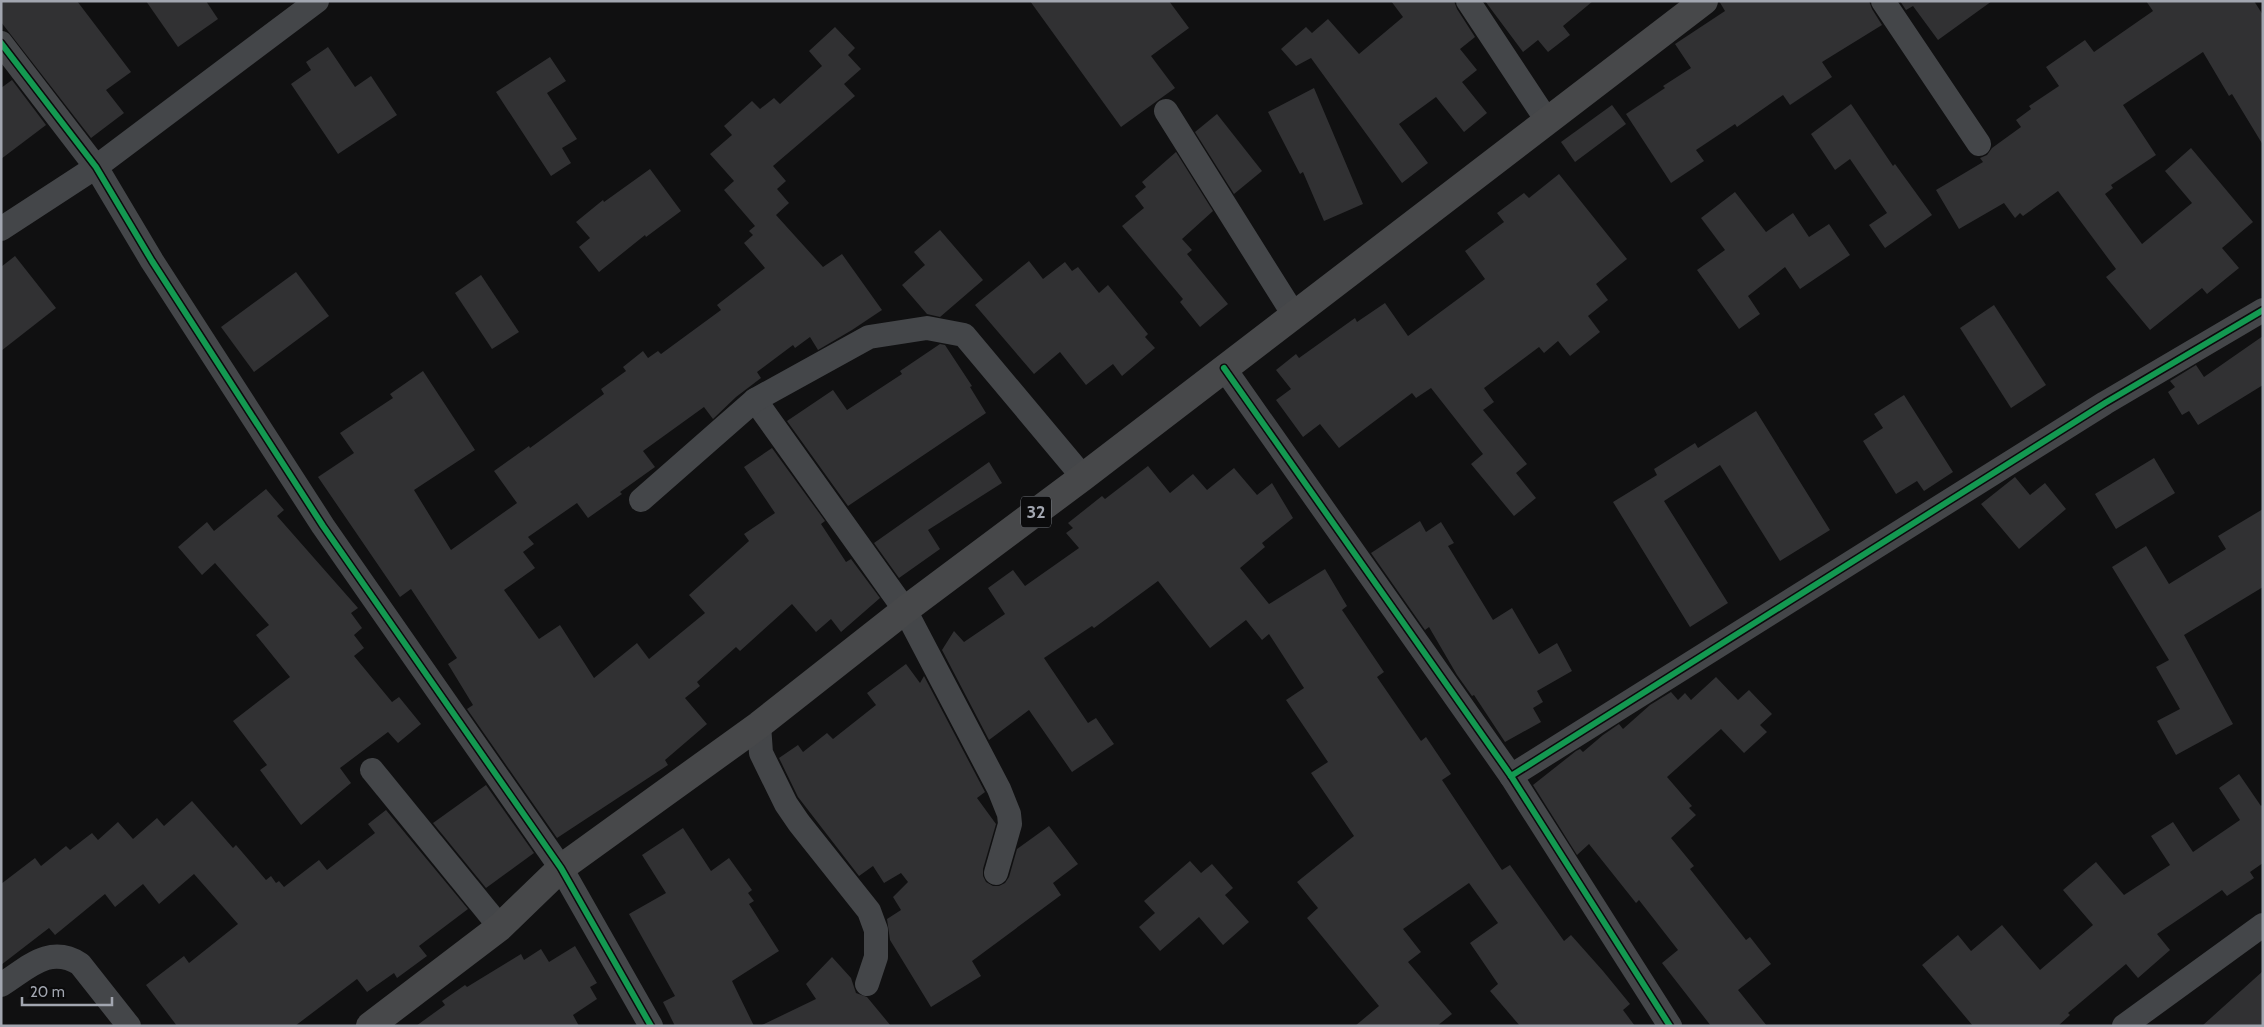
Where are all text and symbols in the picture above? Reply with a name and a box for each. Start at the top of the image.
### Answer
road number: 32 [1021,497,1051,528]
scale bar [22,974,112,1006]
text: 20 m [30,983,65,1001]

